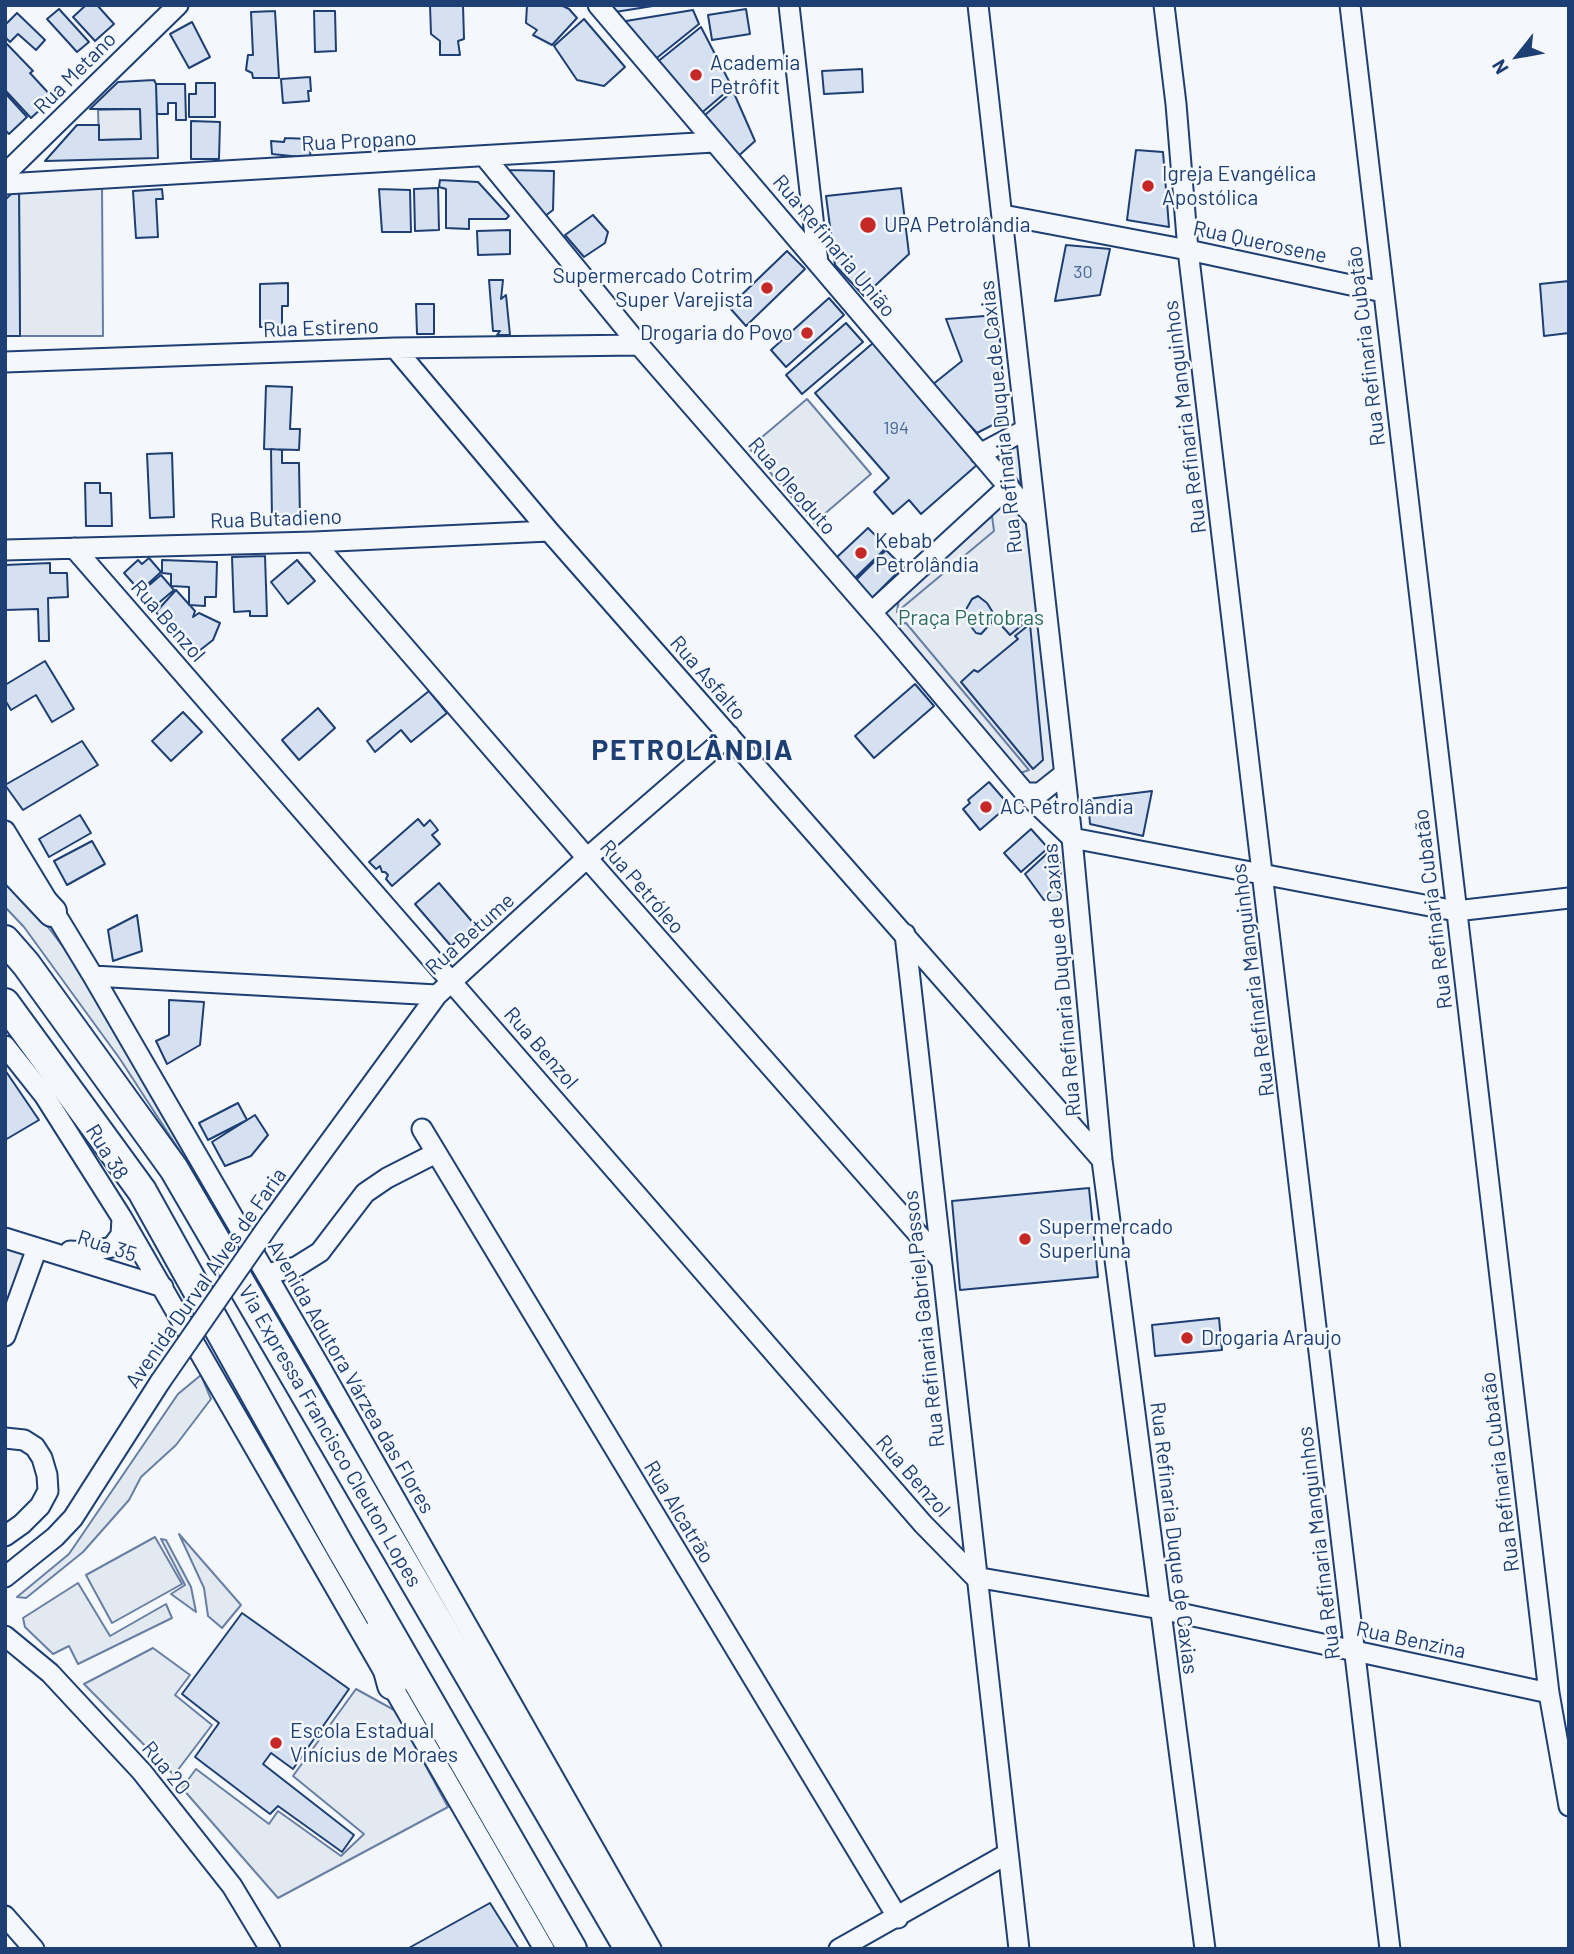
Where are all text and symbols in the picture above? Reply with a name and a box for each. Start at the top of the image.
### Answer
north arrow [1483,21,1553,91]
street label: Rua Metano [29,27,121,119]
place label: Academia Petrôfit [710,50,800,100]
text: N [1486,56,1513,78]
marker: Academia Petrôfit [688,67,704,83]
street label: Rua Propano [301,125,417,157]
place label: Igreja Evangélica Apostólica [1162,161,1316,211]
street label: Rua Refinaria União [767,170,901,322]
marker: Igreja Evangélica Apostólica [1140,178,1156,194]
place label: UPA Petrolândia [884,212,1030,238]
marker: UPA Petrolândia [858,215,878,235]
street label: Rua Querosene [1191,216,1329,268]
street label: Rua Refinaria Cubatão [1341,244,1391,448]
house number: 30 [1073,261,1093,283]
place label: Supermercado Cotrim Super Varejista [552,263,753,313]
street label: Rua Refinaria Duque de Caxias [974,279,1028,555]
marker: Supermercado Cotrim Super Varejista [759,280,775,296]
street label: Rua Refinaria Manguinhos [1158,299,1212,535]
street label: Rua Estireno [263,313,379,343]
place label: Drogaria do Povo [640,320,793,346]
marker: Drogaria do Povo [799,325,815,341]
house number: 194 [883,417,909,439]
street label: Rua Oleoduto [743,432,841,540]
street label: Rua Butadieno [210,504,342,534]
place label: Kebab Petrolândia [875,528,979,578]
marker: Kebab Petrolândia [853,545,869,561]
street label: Rua Benzol [126,575,210,667]
park label: Praça Petrobras [898,605,1044,631]
street label: Rua Asfalto [665,631,751,725]
district label: PETROLÂNDIA [593,734,793,768]
place label: AC Petrolândia [1000,794,1133,820]
marker: AC Petrolândia [978,799,994,815]
street label: Rua Refinaria Cubatão [1408,807,1458,1011]
street label: Rua Petróleo [594,835,690,939]
street label: Rua Refinaria Duque de Caxias [1037,842,1087,1118]
street label: Rua Refinaria Manguinhos [1226,862,1280,1098]
street label: Rua Betume [420,888,520,980]
street label: Rua Benzol [499,1002,583,1094]
street label: Rua 38 [80,1120,134,1184]
street label: Avenida Durval Alves de Faria [120,1163,292,1393]
street label: Rua Refinaria Gabriel Passos [898,1189,950,1449]
place label: Supermercado Superluna [1039,1214,1173,1264]
street label: Rua 35 [74,1225,140,1267]
marker: Supermercado Superluna [1017,1231,1033,1247]
street label: Avenida Adutora Várzea das Flores [262,1236,440,1518]
street label: Via Expressa Francisco Cleuton Lopes [233,1280,427,1592]
place label: Drogaria Araujo [1201,1325,1342,1351]
marker: Drogaria Araujo [1179,1330,1195,1346]
street label: Rua Refinaria Cubatão [1475,1370,1525,1574]
street label: Rua Refinaria Duque de Caxias [1145,1400,1203,1676]
street label: Rua Refinaria Manguinhos [1292,1425,1346,1661]
street label: Rua Benzol [871,1430,955,1522]
street label: Rua Alcatrão [638,1456,720,1568]
street label: Rua Benzina [1354,1616,1468,1664]
place label: Escola Estadual Vinícius de Moraes [290,1718,458,1768]
marker: Escola Estadual Vinícius de Moraes [268,1735,284,1751]
street label: Rua 20 [136,1736,196,1800]

